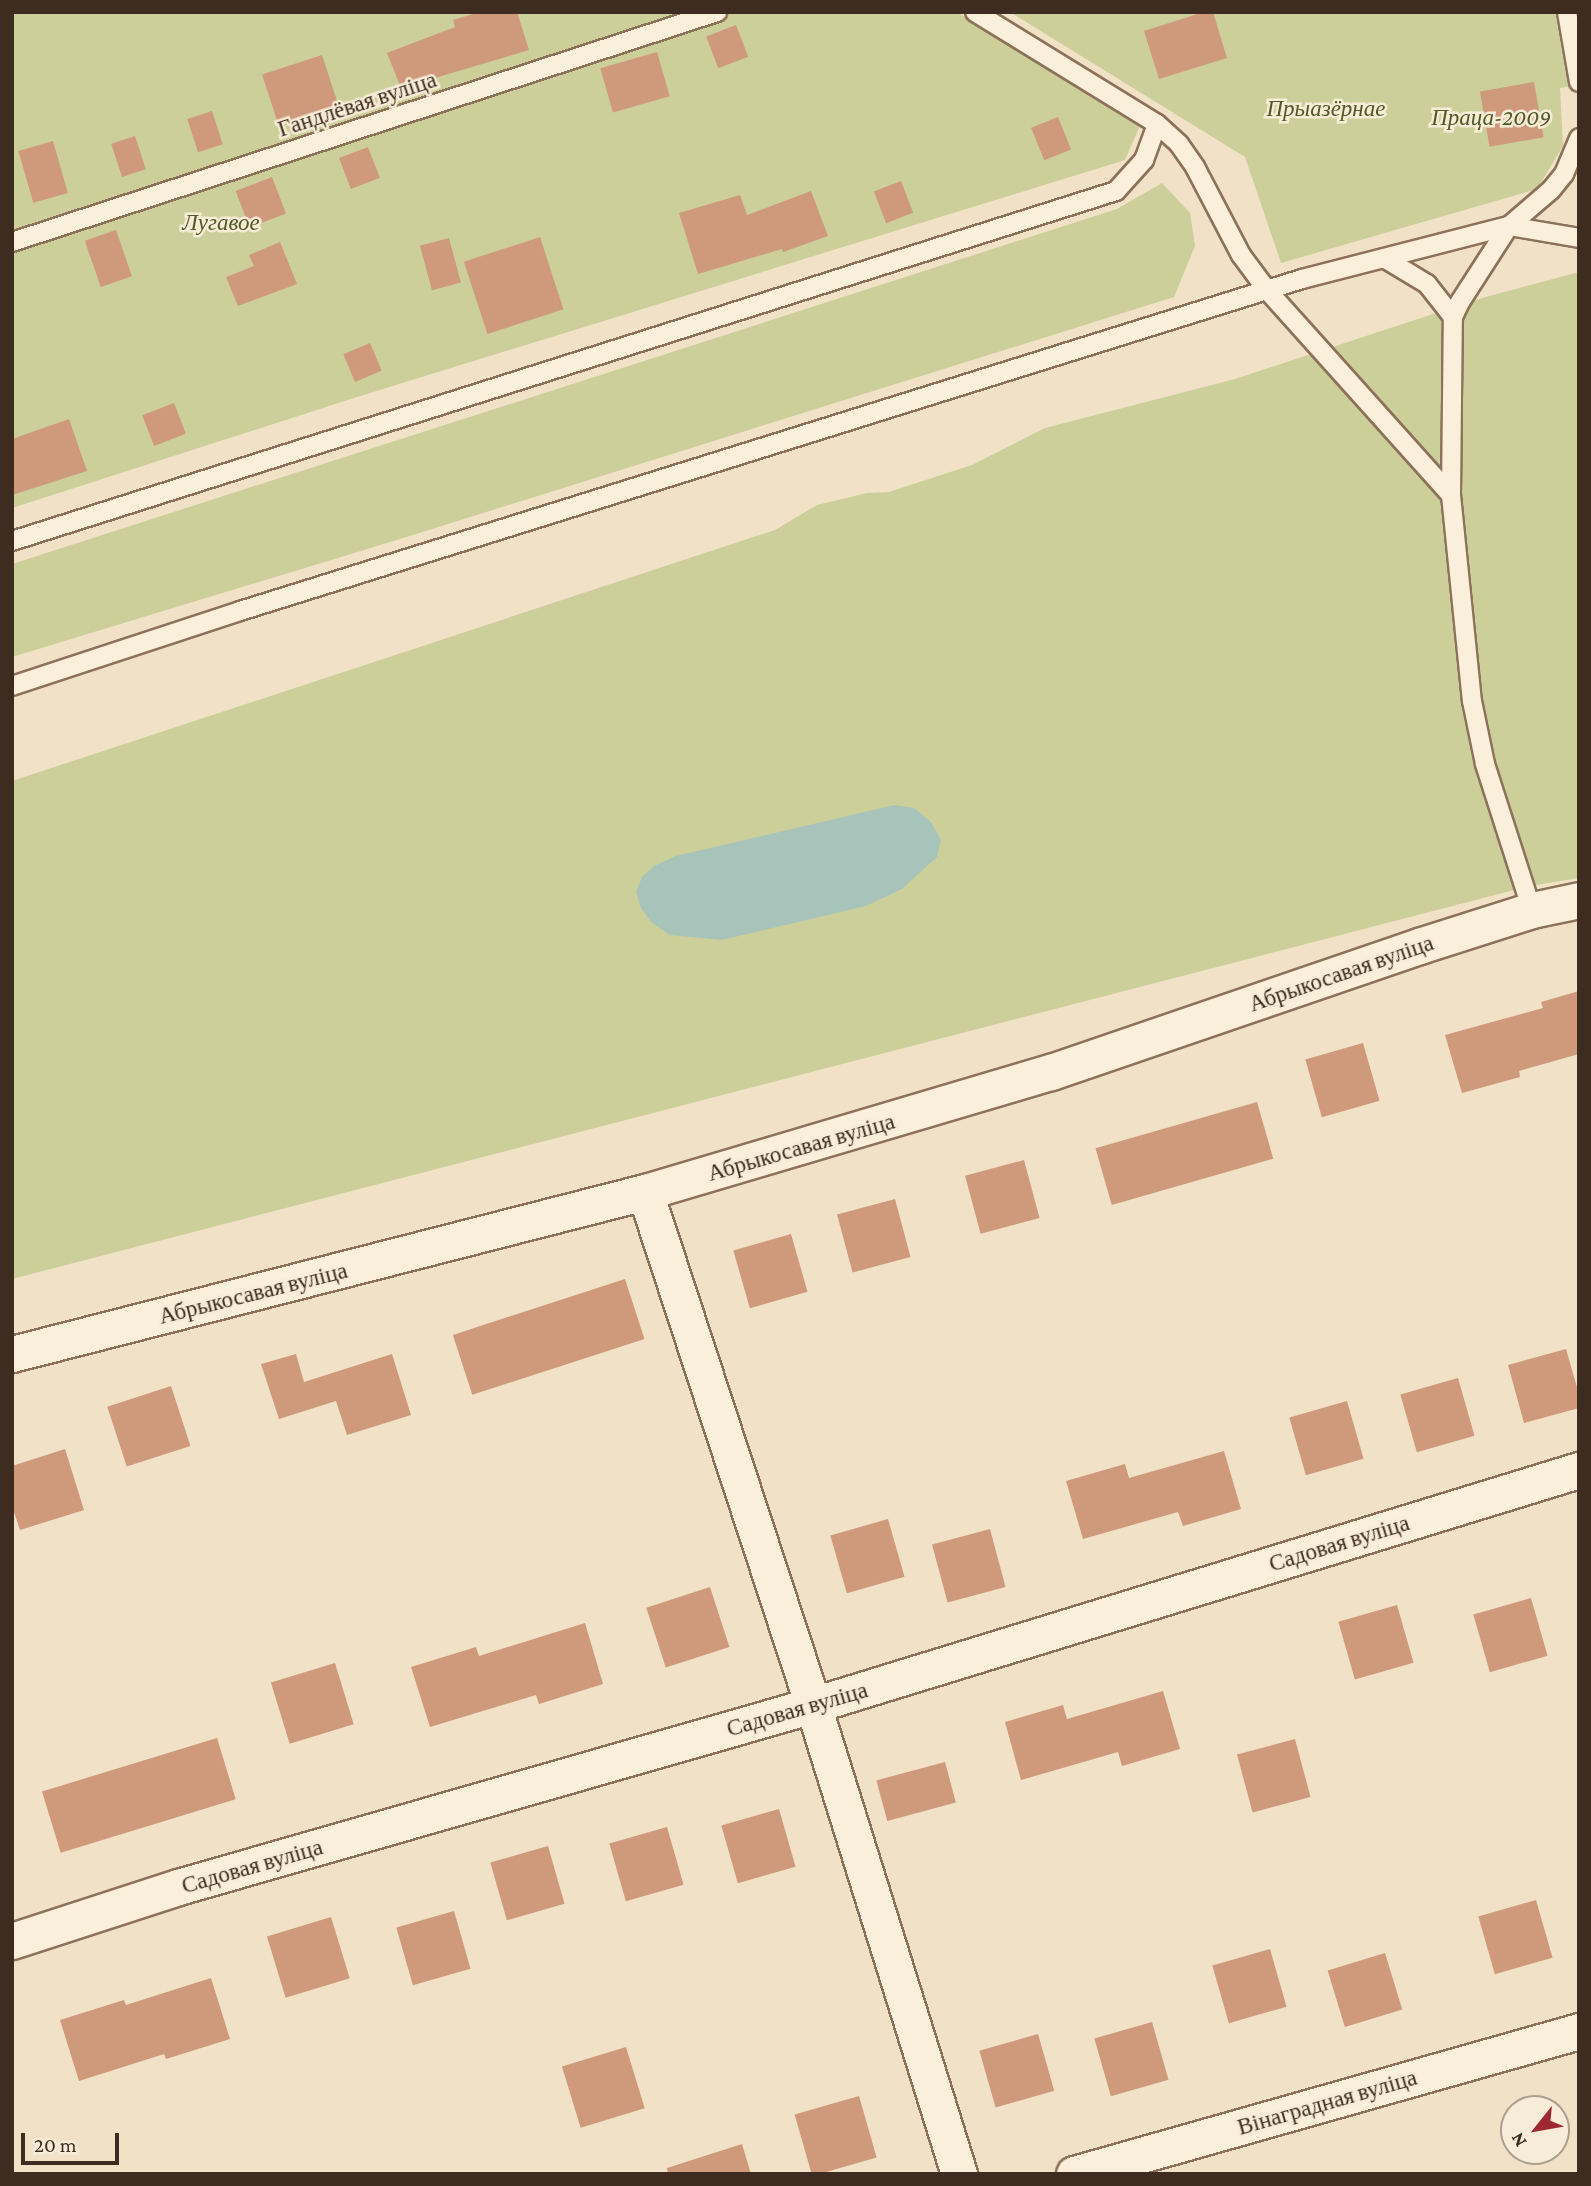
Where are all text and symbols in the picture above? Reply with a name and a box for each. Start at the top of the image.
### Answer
street label: Гандлёвая вуліца [274,65,440,143]
park label: Прыазёрнае [1267,94,1385,122]
park label: Праца-2009 [1431,103,1551,131]
park label: Лугавое [182,208,260,236]
street label: Абрыкосавая вуліца [1245,928,1437,1018]
street label: Абрыкосавая вуліца [704,1107,898,1187]
street label: Абрыкосавая вуліца [156,1256,350,1330]
street label: Садовая вуліца [1265,1509,1413,1577]
street label: Садовая вуліца [723,1676,871,1742]
street label: Садовая вуліца [178,1833,326,1899]
street label: Вінаградная вуліца [1234,2063,1420,2141]
north arrow [1500,2095,1570,2165]
scale bar [24,2120,122,2164]
text: N [1506,2129,1531,2151]
text: 20 m [34,2133,77,2157]

